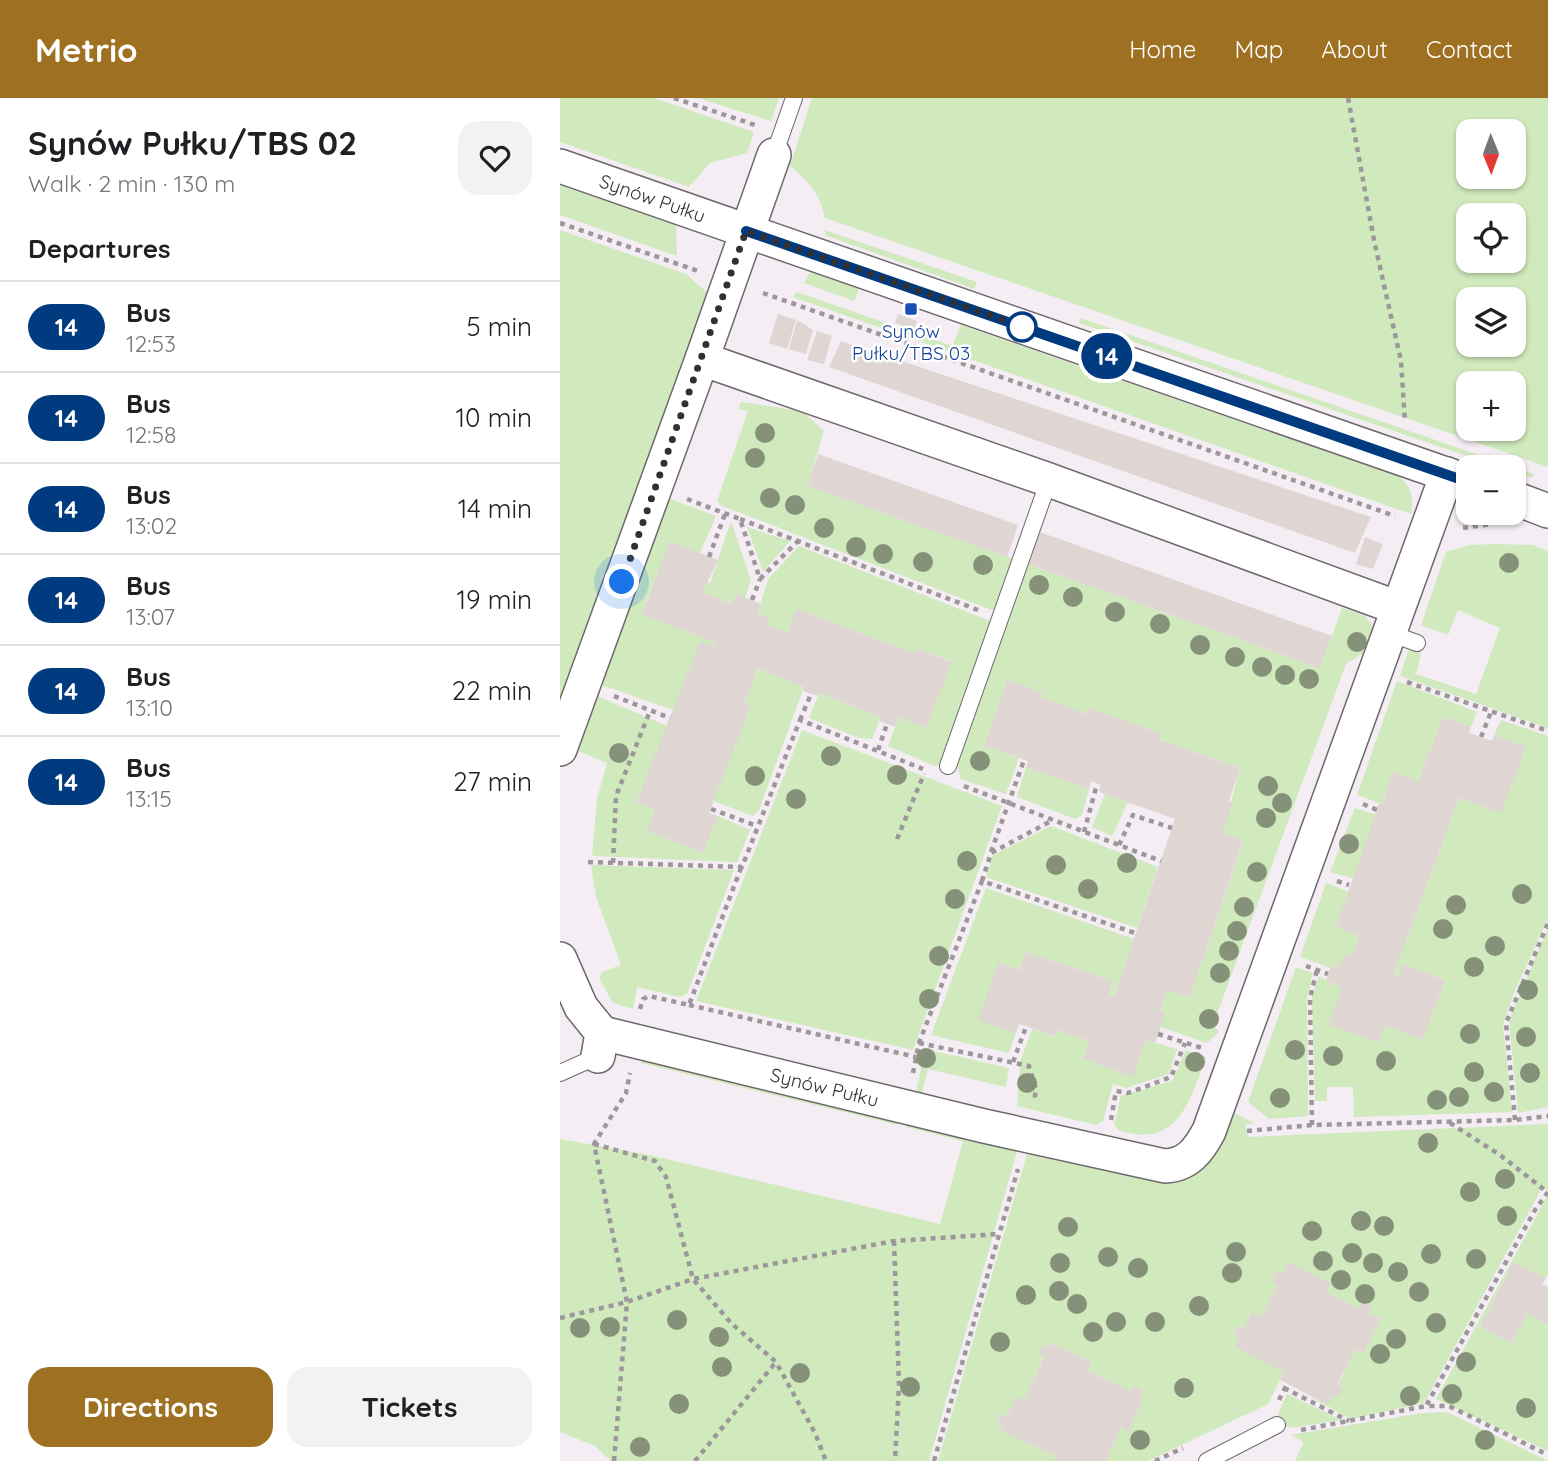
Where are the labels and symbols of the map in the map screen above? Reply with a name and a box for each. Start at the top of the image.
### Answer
north arrow [1456,119,1526,189]
street label: Synów Pułku [596,169,709,228]
marker: Synów Pułku/TBS 03 [903,301,919,317]
unlabelled marker [1007,312,1037,342]
place label: Synów Pułku/TBS 03 [852,319,970,365]
line badge: 14 [1076,333,1138,379]
your location [604,564,639,599]
street label: Synów Pułku [768,1062,881,1112]

